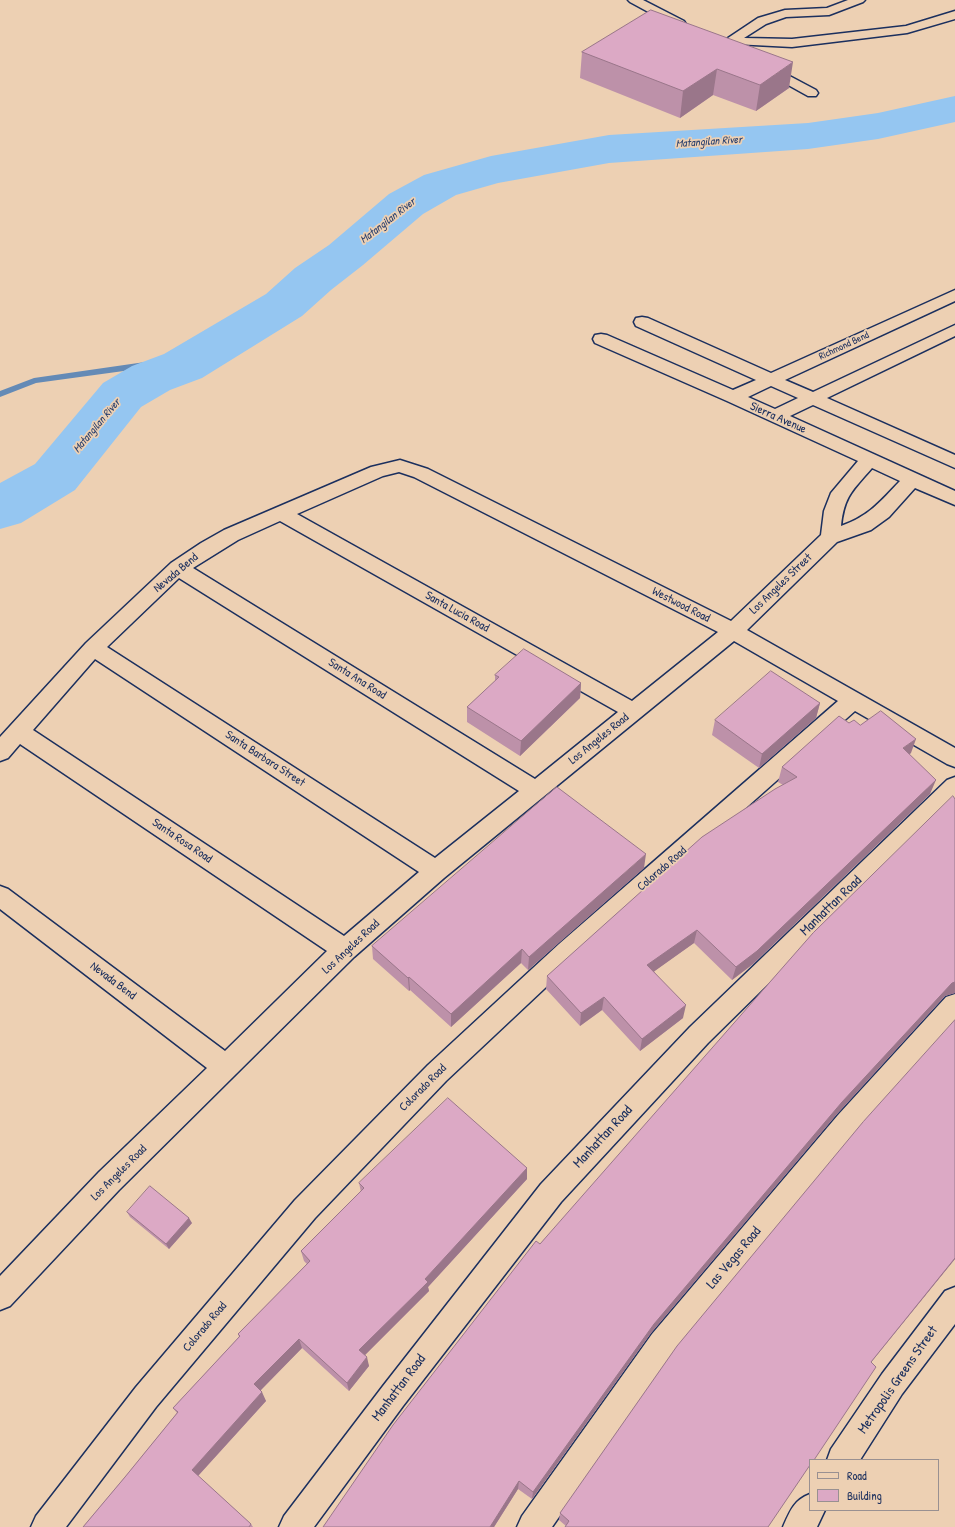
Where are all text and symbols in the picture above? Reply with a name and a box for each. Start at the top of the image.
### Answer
water label: Matangilan River [675,133,743,151]
water label: Matangilan River [358,195,418,247]
street label: Richmond Bend [817,329,871,363]
water label: Matangilan River [71,396,123,456]
street label: Sierra Avenue [748,399,808,437]
street label: Nevada Bend [151,550,201,596]
street label: Los Angeles Street [747,551,815,617]
street label: Westwood Road [650,584,712,626]
street label: Santa Lucia Road [422,588,492,636]
street label: Santa Ana Road [325,656,389,702]
street label: Los Angeles Road [566,710,632,768]
street label: Santa Barbara Street [222,728,308,790]
street label: Santa Rosa Road [149,816,215,866]
street label: Colorado Road [634,844,690,894]
street label: Manhattan Road [797,872,865,940]
street label: Los Angeles Road [319,917,383,977]
street label: Nevada Bend [87,959,139,1003]
street label: Colorado Road [396,1061,450,1115]
street label: Manhattan Road [570,1102,636,1172]
street label: Los Angeles Road [88,1142,150,1204]
street label: Las Vegas Road [703,1223,765,1293]
street label: Colorado Road [180,1299,230,1355]
street label: Metropolis Greens Street [855,1323,941,1437]
street label: Manhattan Road [368,1351,430,1425]
legend [809,1459,939,1511]
text: Road [847,1467,867,1484]
text: Building [847,1487,882,1504]

